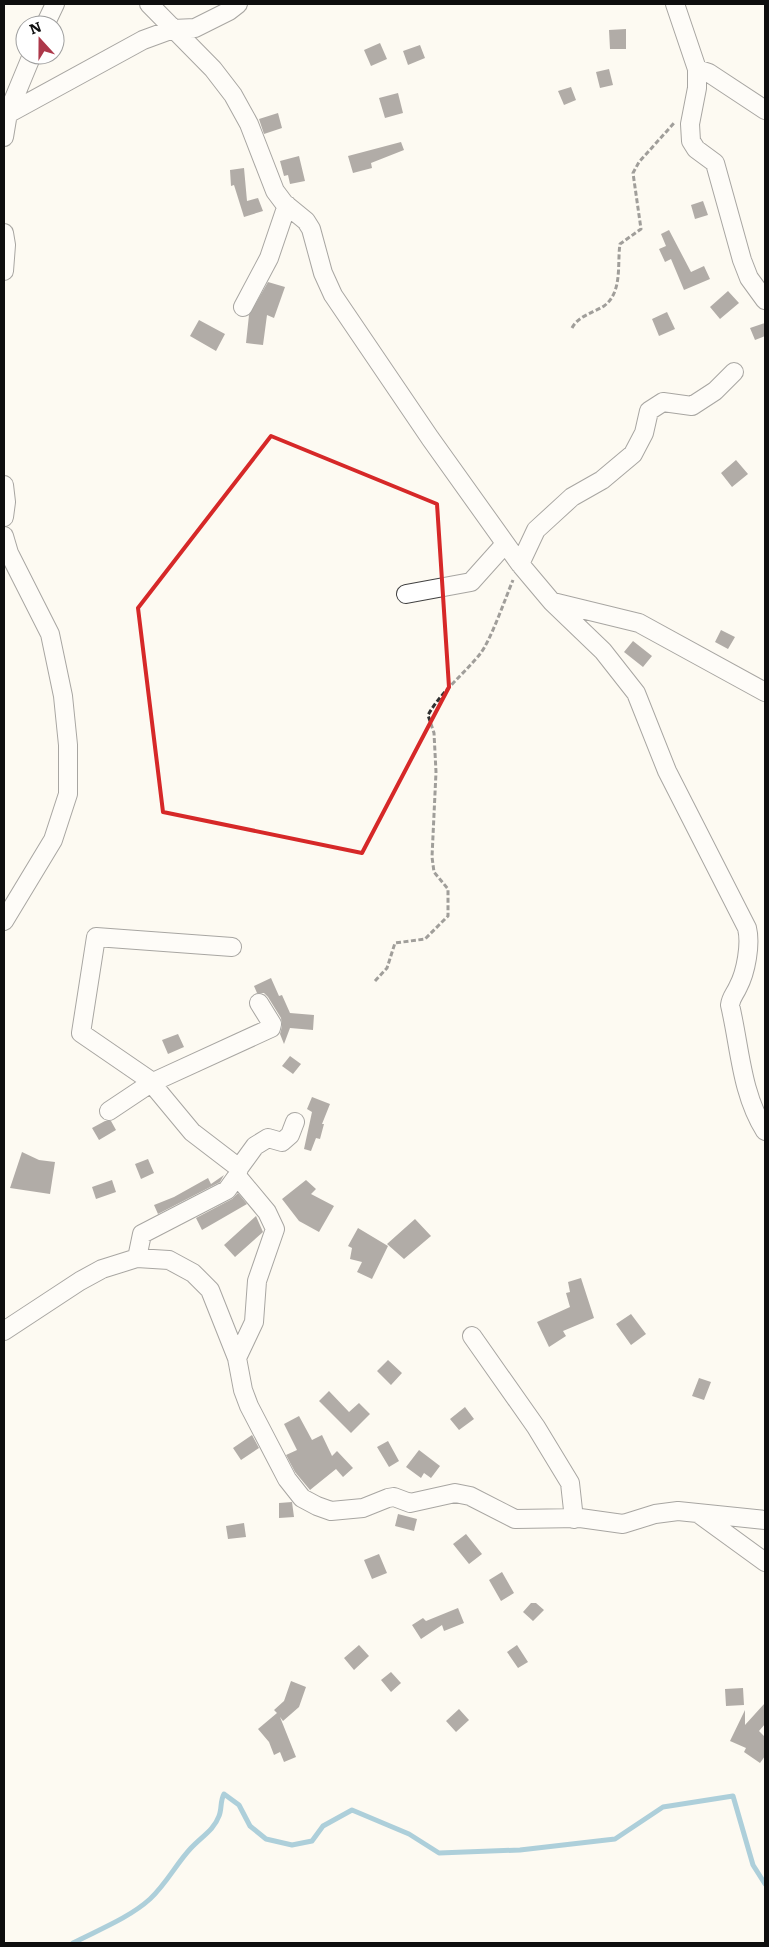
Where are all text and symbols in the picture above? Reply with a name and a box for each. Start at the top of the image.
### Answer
north arrow [15,15,65,65]
text: N [26,15,44,38]

